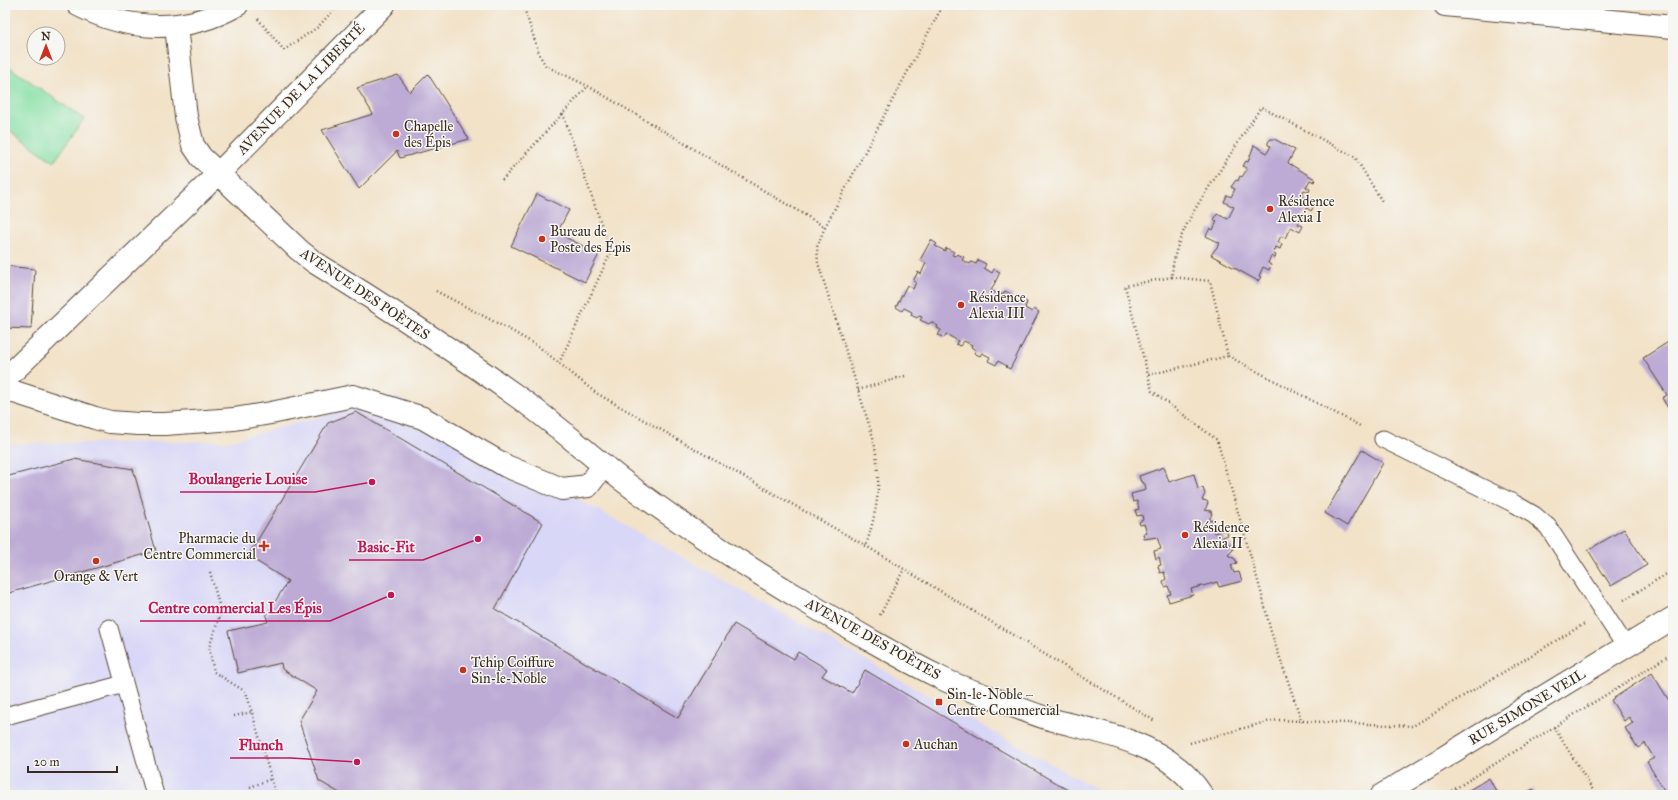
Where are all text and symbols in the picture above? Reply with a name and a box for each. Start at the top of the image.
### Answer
street label: AVENUE DE LA LIBERTÉ [232,18,368,159]
north arrow [26,26,66,66]
text: N [41,30,51,43]
place label: Chapelle des Épis [404,118,454,151]
marker: Chapelle des Épis [391,129,401,139]
place label: Résidence Alexia I [1277,193,1335,226]
marker: Résidence Alexia I [1265,204,1275,214]
place label: Bureau de Poste des Épis [550,223,631,256]
marker: Bureau de Poste des Épis [537,234,547,244]
street label: AVENUE DES POÈTES [296,242,434,344]
place label: Résidence Alexia III [968,289,1026,322]
marker: Résidence Alexia III [956,300,966,310]
callout: Boulangerie Louise [180,465,315,492]
text: Boulangerie Louise [188,470,308,489]
place label: Résidence Alexia II [1192,519,1250,552]
place label: Pharmacie du Centre Commercial [144,530,257,563]
marker: Résidence Alexia II [1180,530,1190,540]
callout: Basic-Fit [349,533,423,560]
text: Basic-Fit [357,538,415,556]
marker: Pharmacie du Centre Commercial [259,541,269,551]
marker: Orange & Vert [91,556,101,566]
place label: Orange & Vert [54,568,138,585]
street label: AVENUE DES POÈTES [801,592,945,683]
callout: Centre commercial Les Épis [140,594,330,621]
text: Centre commercial Les Épis [148,598,322,618]
place label: Tchip Coiffure Sin-le-Noble [471,654,555,687]
marker: Tchip Coiffure Sin-le-Noble [458,665,468,675]
street label: RUE SIMONE VEIL [1465,665,1589,749]
place label: Sin-le-Noble – Centre Commercial [947,686,1060,719]
marker: Sin-le-Noble – Centre Commercial [934,697,944,707]
callout: Flunch [230,731,291,758]
text: Flunch [239,736,284,754]
place label: Auchan [913,736,958,753]
marker: Auchan [901,739,911,749]
scale bar [28,748,117,774]
text: 20 m [34,755,60,769]

